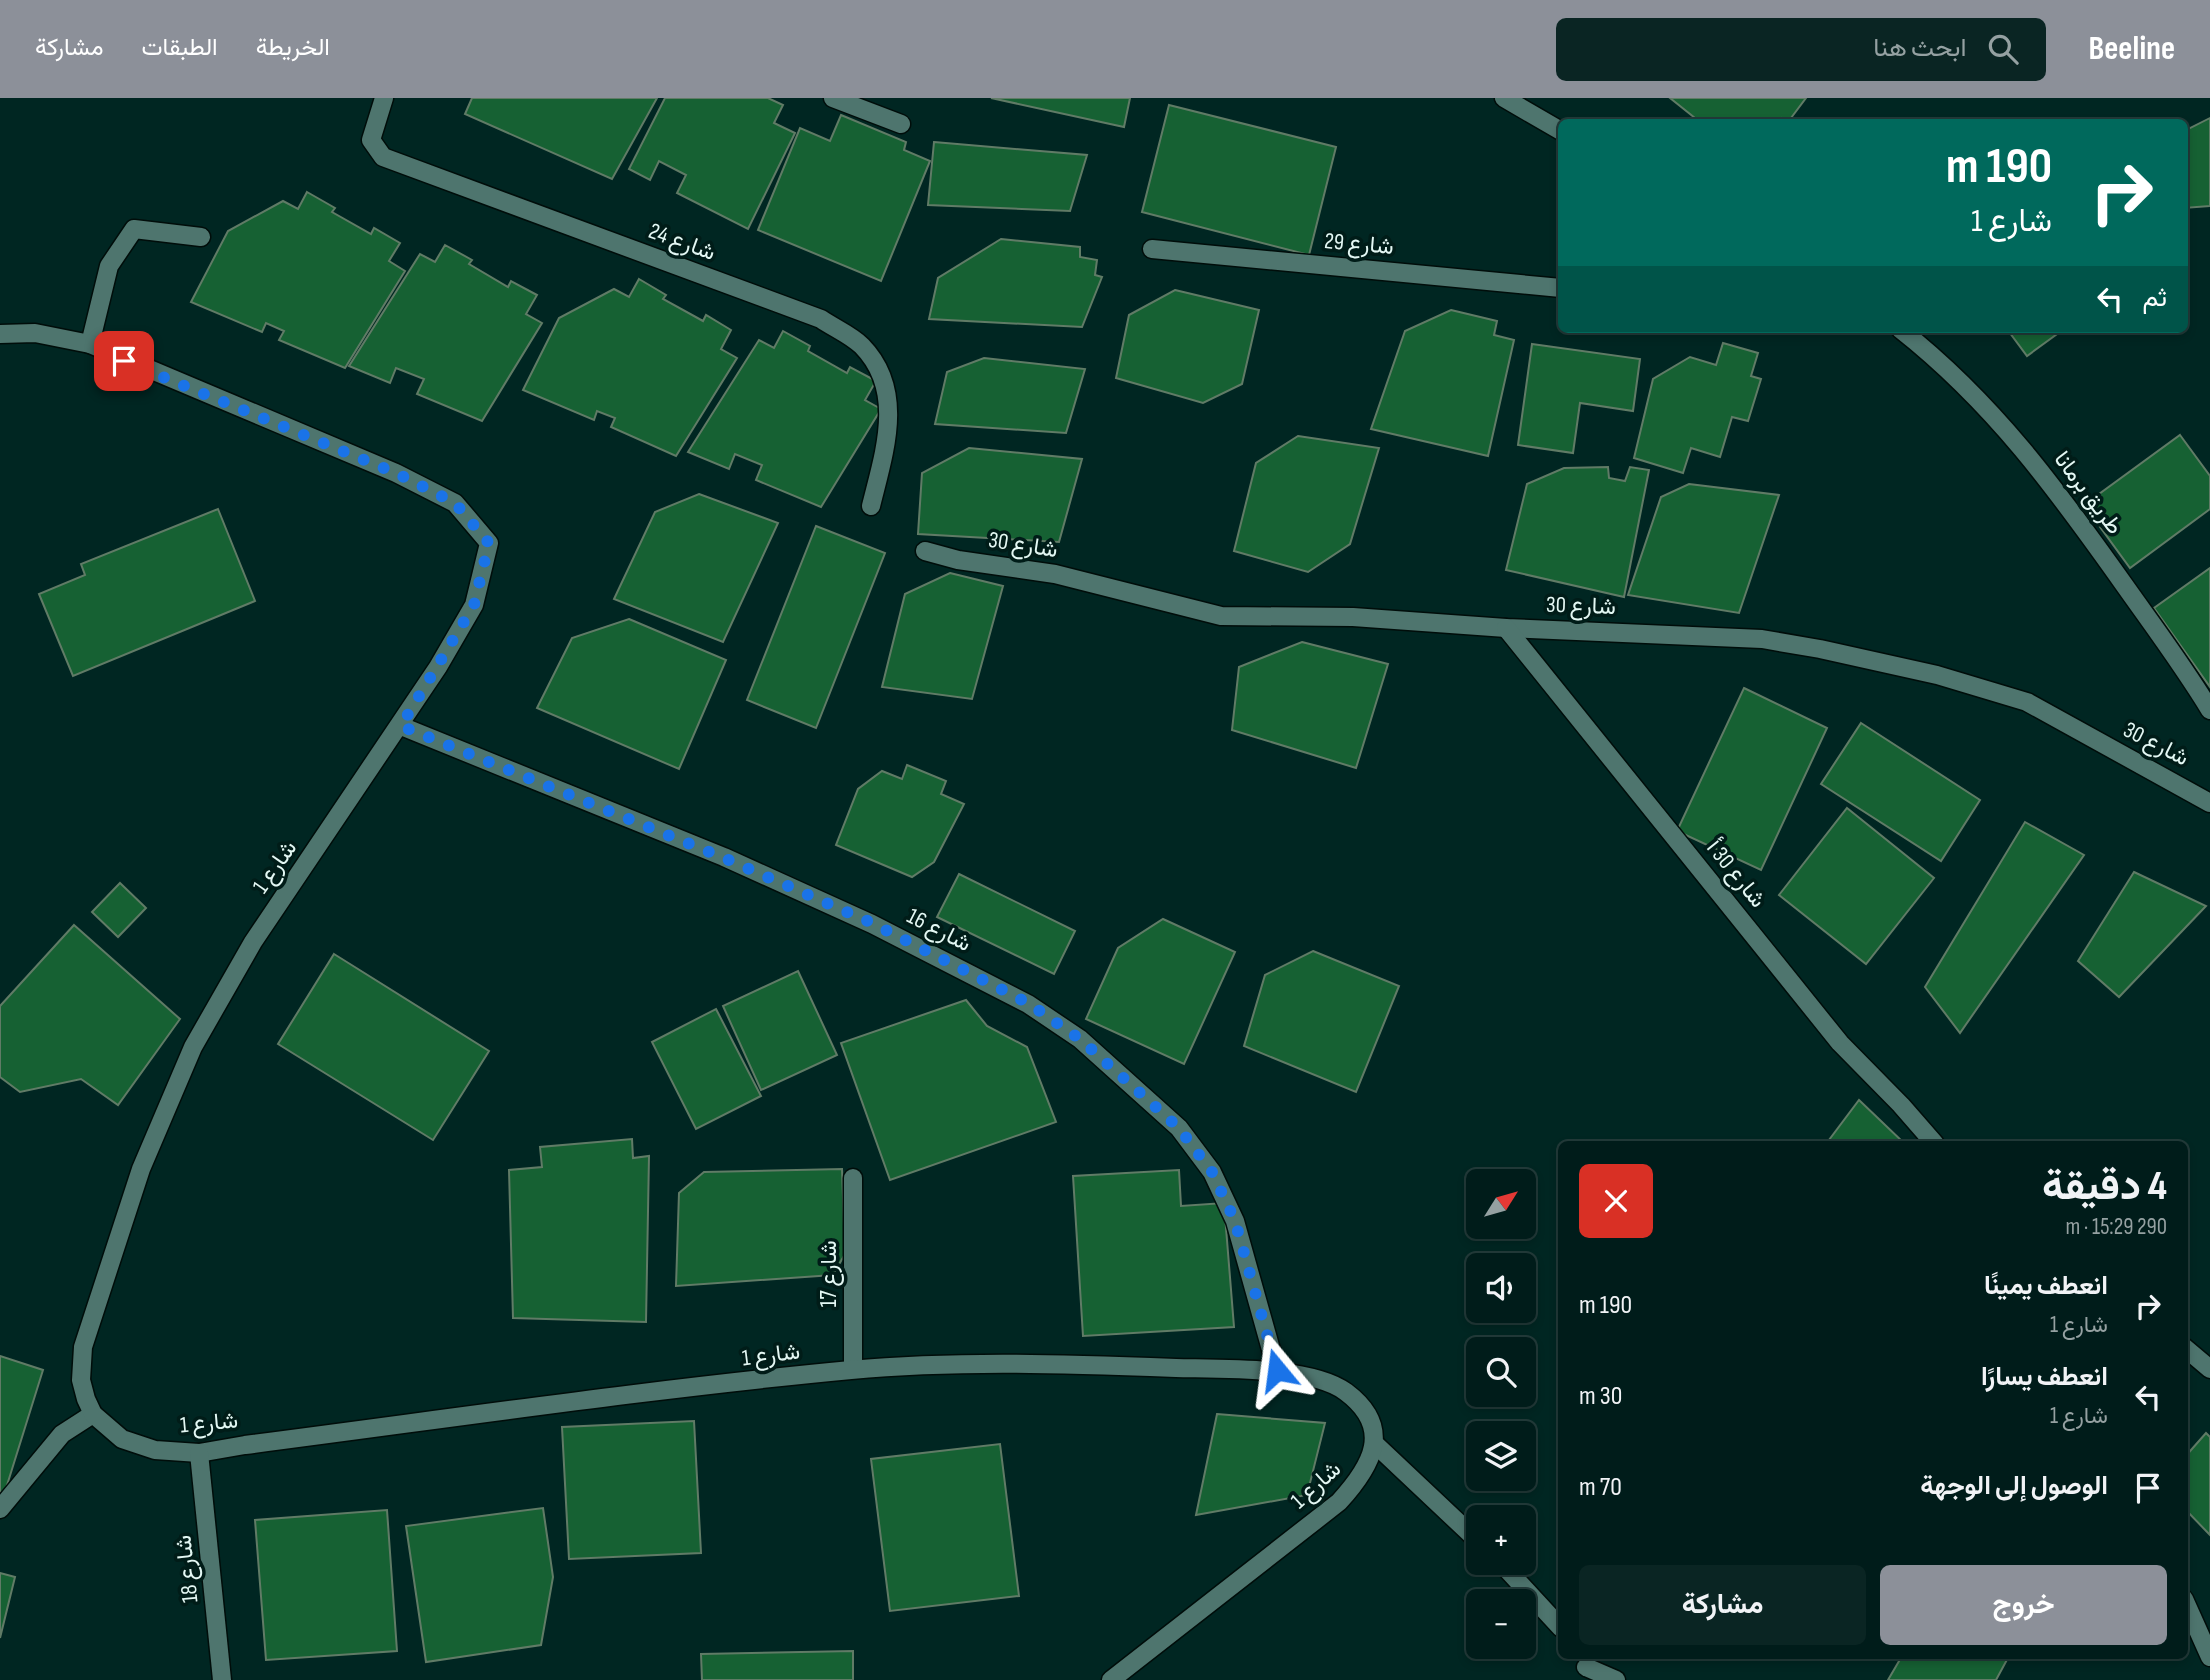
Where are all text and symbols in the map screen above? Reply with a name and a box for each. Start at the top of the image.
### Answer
search box [1556,18,2046,81]
text: Beeline [2088,29,2175,69]
icon: search [1984,30,2022,68]
text: مشاركة [35,33,103,62]
text: الطبقات [141,33,218,62]
text: الخريطة [256,33,330,62]
text: ابحث هنا [1873,33,1966,64]
text: 190 m [1946,138,2052,197]
icon: right [2076,147,2167,238]
text: شارع 1 [1971,202,2052,241]
street label: شارع 24 [645,217,719,268]
street label: شارع 29 [1323,227,1395,262]
icon: left [2091,280,2129,318]
text: ثم [2143,283,2167,314]
pin [94,331,154,391]
icon: arrive [105,342,143,380]
street label: طريق برمانا [2048,446,2128,540]
street label: شارع 30 [986,526,1060,565]
street label: شارع 30 [1546,591,1616,622]
street label: شارع 30 [2118,716,2193,773]
street label: شارع 1 [247,835,304,899]
street label: شارع 30 أ [1700,835,1772,914]
street label: شارع 16 [902,902,976,959]
text: 4 دقيقة [2042,1161,2167,1212]
button: close [1579,1164,1653,1238]
north arrow [1466,1169,1536,1239]
map controls [1466,1169,1536,1659]
text: 290 m · 15:29 [2065,1213,2167,1241]
street label: شارع 17 [815,1240,844,1308]
button: sound [1466,1253,1536,1323]
text: انعطف يمينًا [1984,1271,2108,1302]
icon: right [2129,1287,2167,1325]
text: 190 m [1579,1290,1632,1321]
text: شارع 1 [2050,1311,2108,1339]
position arrow [1240,1333,1314,1407]
button: search [1466,1337,1536,1407]
street label: شارع 1 [741,1338,802,1373]
text: انعطف يسارًا [1981,1362,2108,1393]
icon: left [2129,1378,2167,1416]
text: 30 m [1579,1381,1622,1412]
text: شارع 1 [2050,1402,2108,1430]
street label: شارع 1 [179,1407,239,1440]
button: layers [1466,1421,1536,1491]
street label: شارع 1 [1285,1455,1348,1516]
icon: arrive [2129,1469,2167,1507]
text: الوصول إلى الوجهة [1920,1471,2108,1502]
text: 70 m [1579,1472,1622,1503]
button: + [1466,1505,1536,1575]
street label: شارع 18 [170,1534,205,1604]
button: مشاركة [1579,1565,1866,1645]
button: خروج [1880,1565,2167,1645]
button: − [1466,1589,1536,1659]

